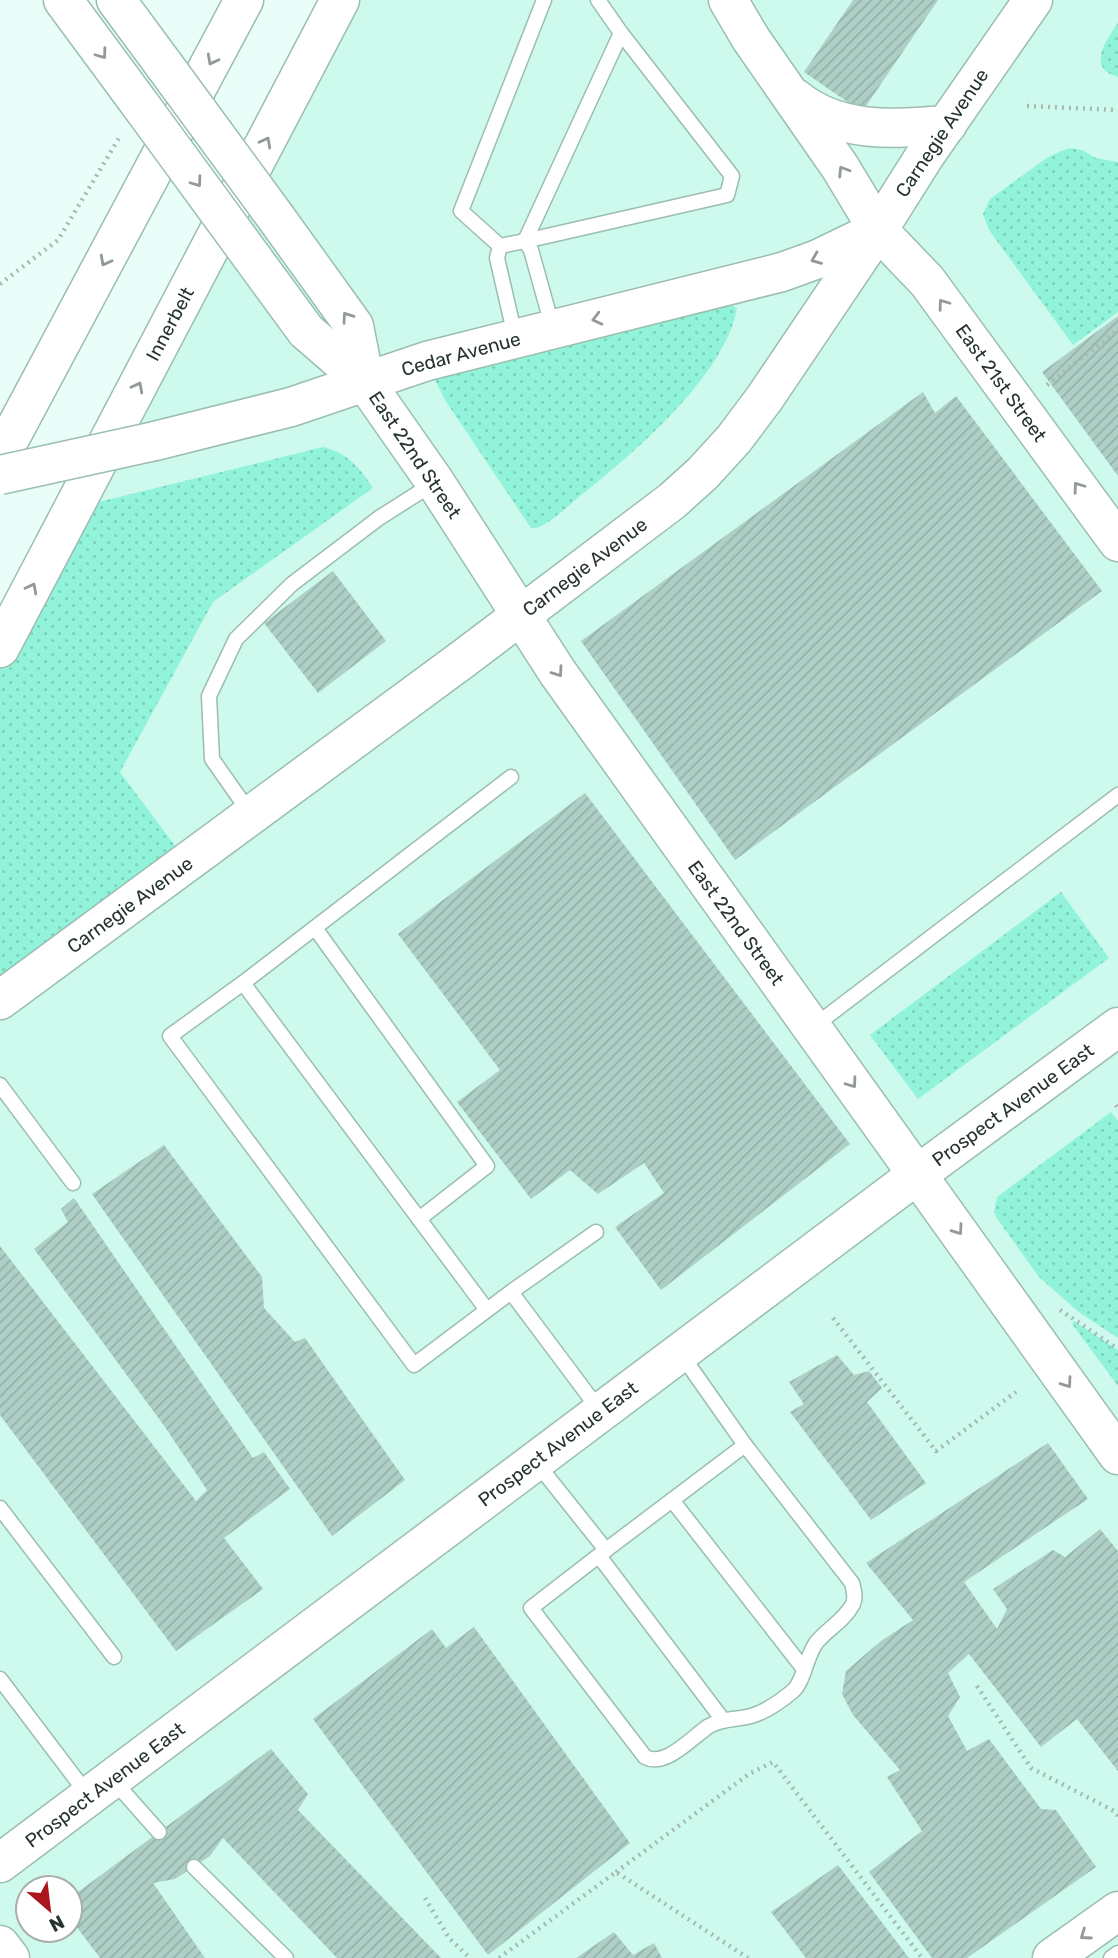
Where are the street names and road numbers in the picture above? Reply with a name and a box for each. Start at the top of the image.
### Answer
street label: Carnegie Avenue [891,64,993,202]
street label: Innerbelt [141,283,199,365]
street label: East 21st Street [951,320,1052,447]
street label: Cedar Avenue [399,327,523,381]
street label: East 22nd Street [364,387,466,523]
street label: Carnegie Avenue [518,513,652,621]
street label: Carnegie Avenue [63,852,197,958]
street label: East 22nd Street [683,856,789,990]
street label: Prospect Avenue East [928,1038,1099,1171]
street label: Prospect Avenue East [474,1376,643,1512]
street label: Prospect Avenue East [21,1717,190,1853]

